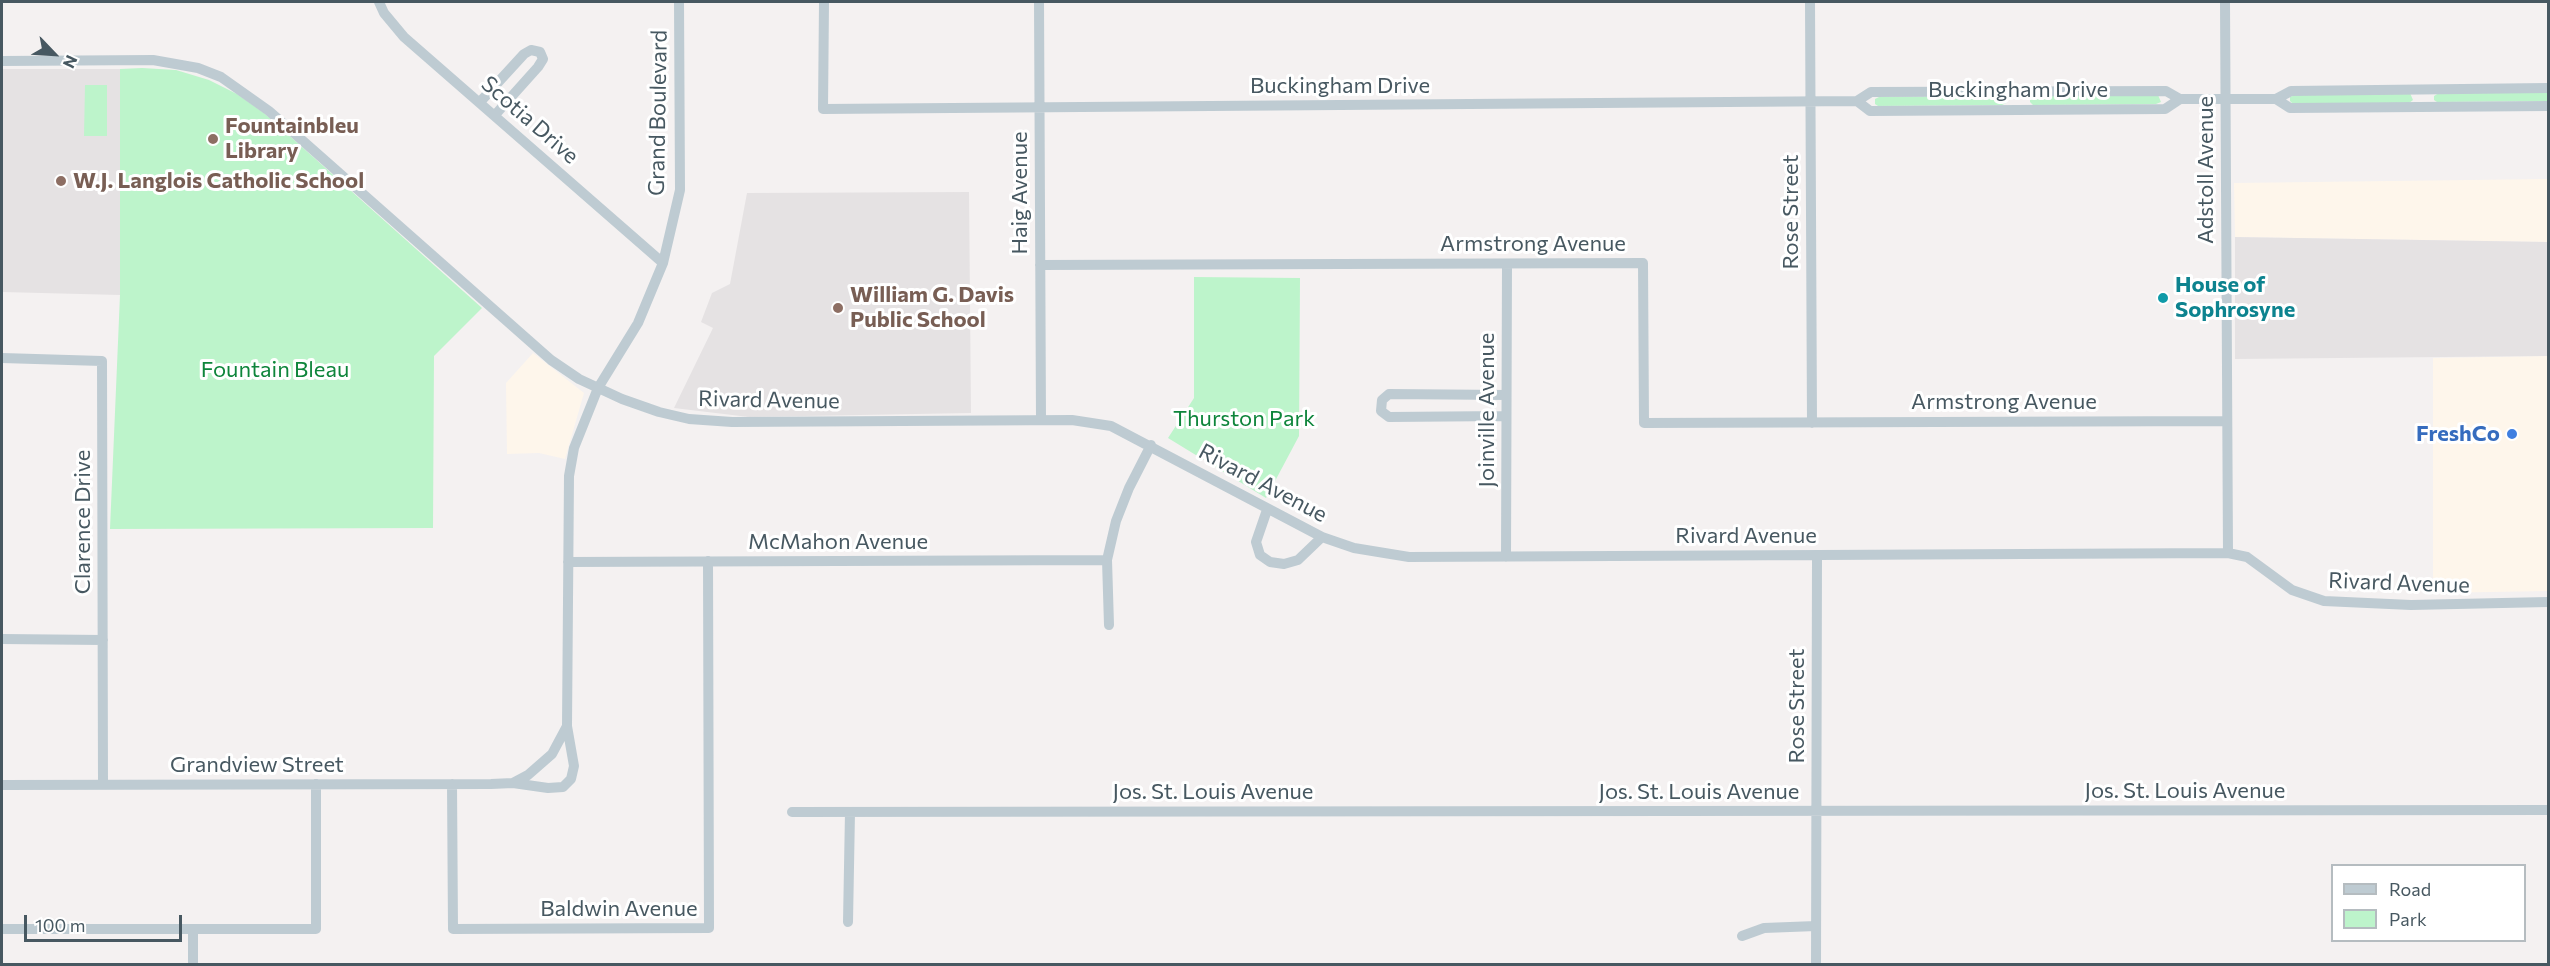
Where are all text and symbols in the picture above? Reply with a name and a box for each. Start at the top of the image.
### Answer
north arrow [24,24,84,84]
street label: Grand Boulevard [643,30,673,196]
text: N [60,52,82,71]
street label: Scotia Drive [476,71,584,169]
street label: Buckingham Drive [1250,73,1430,99]
street label: Buckingham Drive [1928,77,2108,103]
street label: Adstoll Avenue [2193,96,2219,244]
place label: Fountainbleu Library [225,113,359,164]
street label: Haig Avenue [1007,131,1033,255]
marker: Fountainbleu Library [206,132,220,146]
street label: Rose Street [1778,155,1804,269]
place label: W.J. Langlois Catholic School [73,168,364,194]
marker: W.J. Langlois Catholic School [54,174,68,188]
street label: Armstrong Avenue [1440,231,1626,257]
place label: House of Sophrosyne [2175,272,2295,324]
place label: William G. Davis Public School [850,282,1014,334]
marker: House of Sophrosyne [2156,291,2170,305]
marker: William G. Davis Public School [831,301,845,315]
street label: Joinville Avenue [1474,333,1500,487]
park label: Fountain Bleau [201,357,349,383]
street label: Rivard Avenue [698,386,840,414]
street label: Armstrong Avenue [1911,389,2097,415]
park label: Thurston Park [1173,406,1315,432]
place label: FreshCo [2416,421,2500,447]
marker: FreshCo [2505,427,2519,441]
street label: Rivard Avenue [1194,438,1332,528]
street label: Clarence Drive [70,450,96,594]
street label: Rivard Avenue [1675,523,1817,549]
street label: McMahon Avenue [748,529,928,555]
street label: Rivard Avenue [2328,567,2470,599]
street label: Rose Street [1784,649,1810,763]
street label: Grandview Street [170,752,344,778]
street label: Jos. St. Louis Avenue [2085,778,2285,804]
street label: Jos. St. Louis Avenue [1113,779,1313,805]
street label: Jos. St. Louis Avenue [1599,779,1799,805]
legend [2331,864,2526,942]
text: Road [2389,878,2431,900]
street label: Baldwin Avenue [540,896,698,922]
scale bar [27,903,184,941]
text: Park [2389,908,2427,930]
text: 100 m [35,914,85,936]

